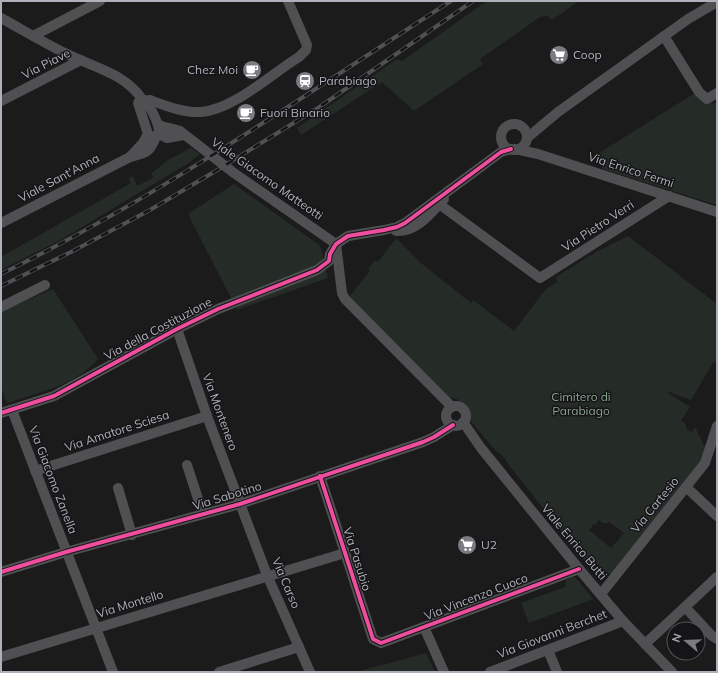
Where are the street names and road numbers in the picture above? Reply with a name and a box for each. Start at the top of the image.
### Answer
street label: Via Piave [19,45,72,82]
street label: Viale Giacomo Matteotti [208,134,326,223]
street label: Via Enrico Fermi [586,149,676,191]
street label: Viale Sant'Anna [16,150,102,205]
street label: Via Pietro Verri [559,197,637,254]
street label: Via della Costituzione [101,294,214,363]
street label: Via Montenero [200,371,241,453]
street label: Via Amatore Sciesa [63,407,171,455]
street label: Via Giacomo Zanella [26,424,81,536]
street label: Via Cartesio [627,474,682,536]
street label: Via Sabotino [191,478,263,513]
street label: Viale Enrico Butti [538,501,611,583]
street label: Via Pasubio [340,525,375,593]
street label: Via Carso [269,555,304,611]
street label: Via Vincenzo Cuoco [422,570,530,623]
street label: Via Montello [95,586,165,621]
street label: Via Giovanni Berchet [495,606,609,661]

